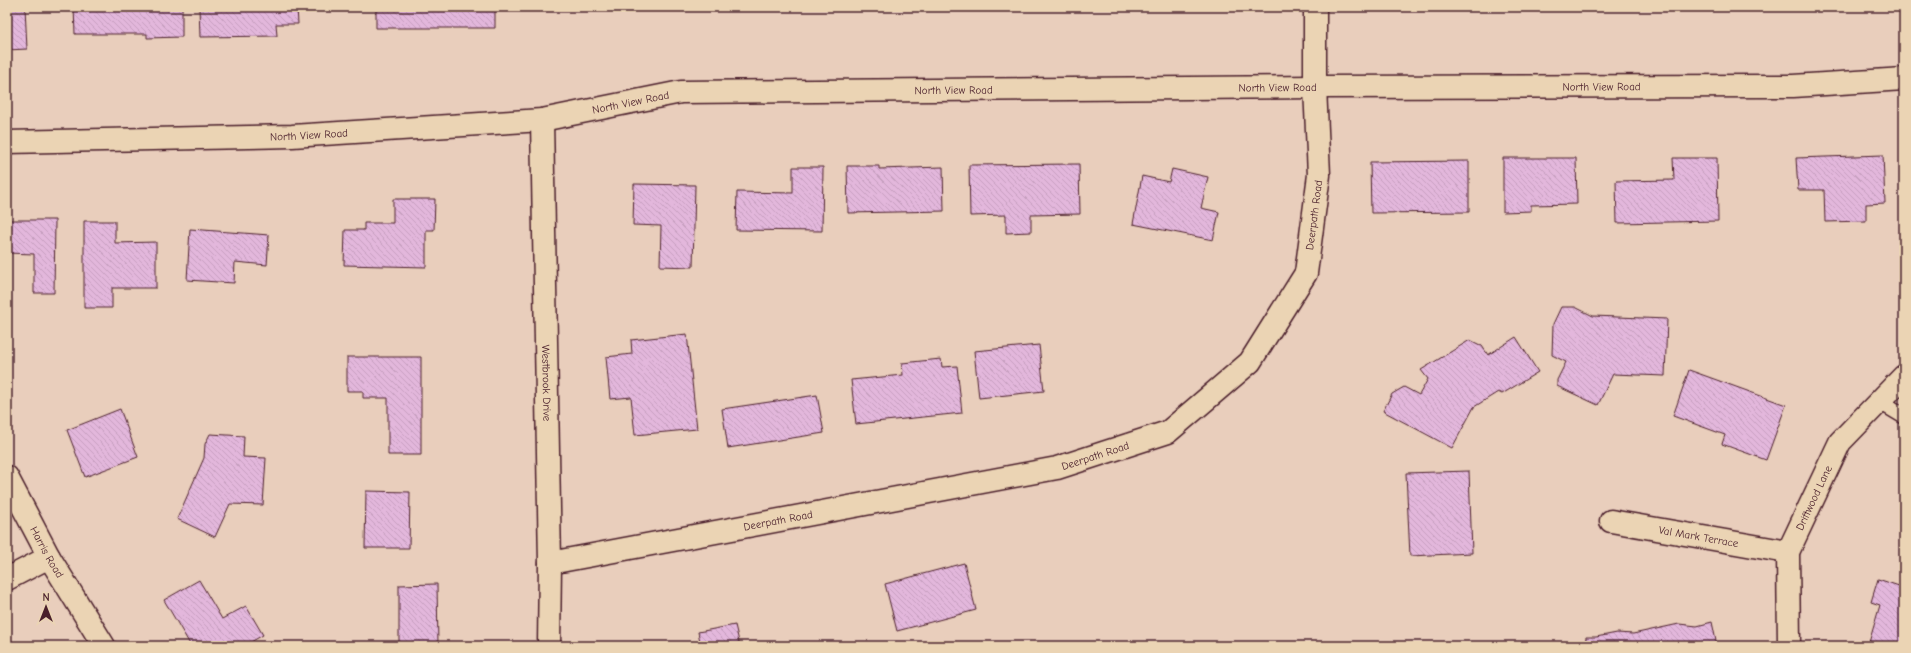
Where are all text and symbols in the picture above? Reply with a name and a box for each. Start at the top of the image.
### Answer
street label: North View Road [1238,80,1317,94]
street label: North View Road [1563,80,1641,93]
street label: North View Road [914,83,993,97]
street label: North View Road [591,88,670,116]
street label: North View Road [270,126,348,143]
street label: Deerpath Road [1303,179,1325,251]
street label: Westbrook Drive [540,345,554,422]
street label: Deerpath Road [1060,439,1131,473]
street label: Driftwood Lane [1793,463,1835,532]
street label: Deerpath Road [742,507,814,533]
street label: Val Mark Terrace [1658,523,1740,550]
street label: Harris Road [28,524,67,580]
north arrow [26,587,66,627]
text: N [42,591,50,604]

